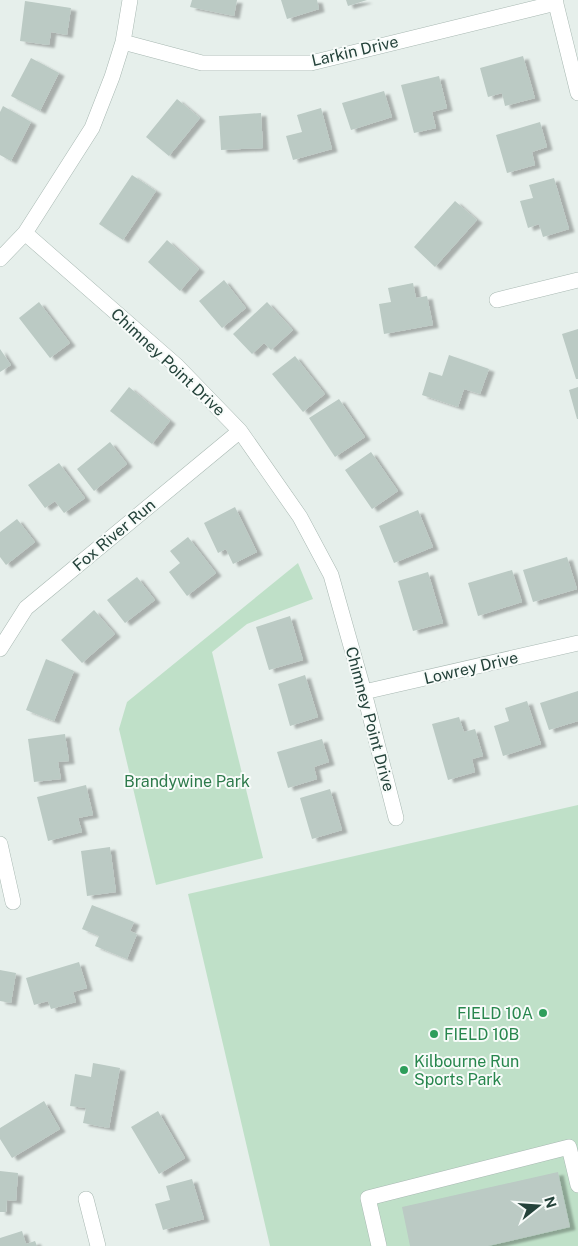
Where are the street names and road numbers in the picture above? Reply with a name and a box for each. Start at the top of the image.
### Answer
street label: Larkin Drive [310,32,400,70]
street label: Chimney Point Drive [107,304,229,420]
street label: Fox River Run [69,495,159,575]
street label: Chimney Point Drive [342,644,398,794]
street label: Lowrey Drive [422,648,520,688]

